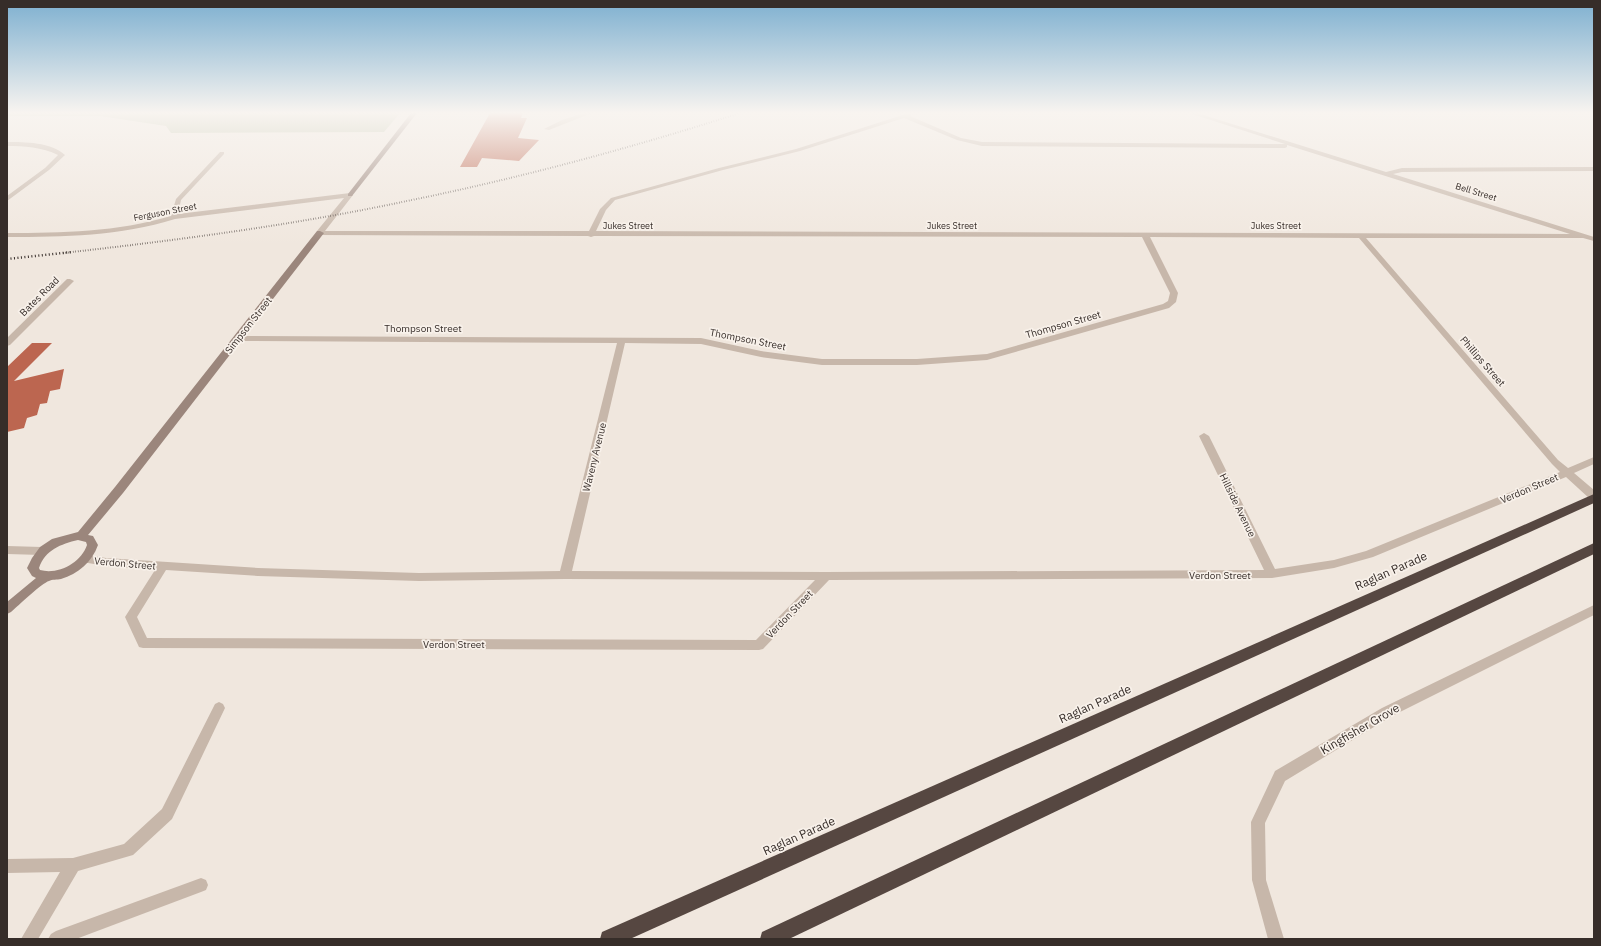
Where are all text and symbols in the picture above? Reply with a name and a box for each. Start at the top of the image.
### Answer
street label: Bell Street [1454,180,1498,203]
street label: Ferguson Street [132,200,197,223]
street label: Jukes Street [603,220,653,231]
street label: Jukes Street [927,220,977,231]
street label: Jukes Street [1251,220,1301,231]
street label: Bates Road [17,274,62,319]
street label: Simpson Street [222,294,275,356]
street label: Thompson Street [1024,307,1103,341]
street label: Thompson Street [384,322,462,335]
street label: Thompson Street [709,326,788,353]
street label: Phillips Street [1457,333,1508,390]
street label: Waveny Avenue [580,421,609,493]
street label: Verdon Street [1498,470,1561,507]
street label: Hillside Avenue [1217,471,1259,540]
street label: Raglan Parade [1352,548,1430,593]
street label: Verdon Street [94,554,157,573]
street label: Verdon Street [1189,569,1251,582]
street label: Verdon Street [763,587,816,641]
street label: Verdon Street [423,638,485,651]
street label: Raglan Parade [1056,681,1134,726]
street label: Kingfisher Grove [1318,700,1402,757]
street label: Raglan Parade [760,813,838,858]

